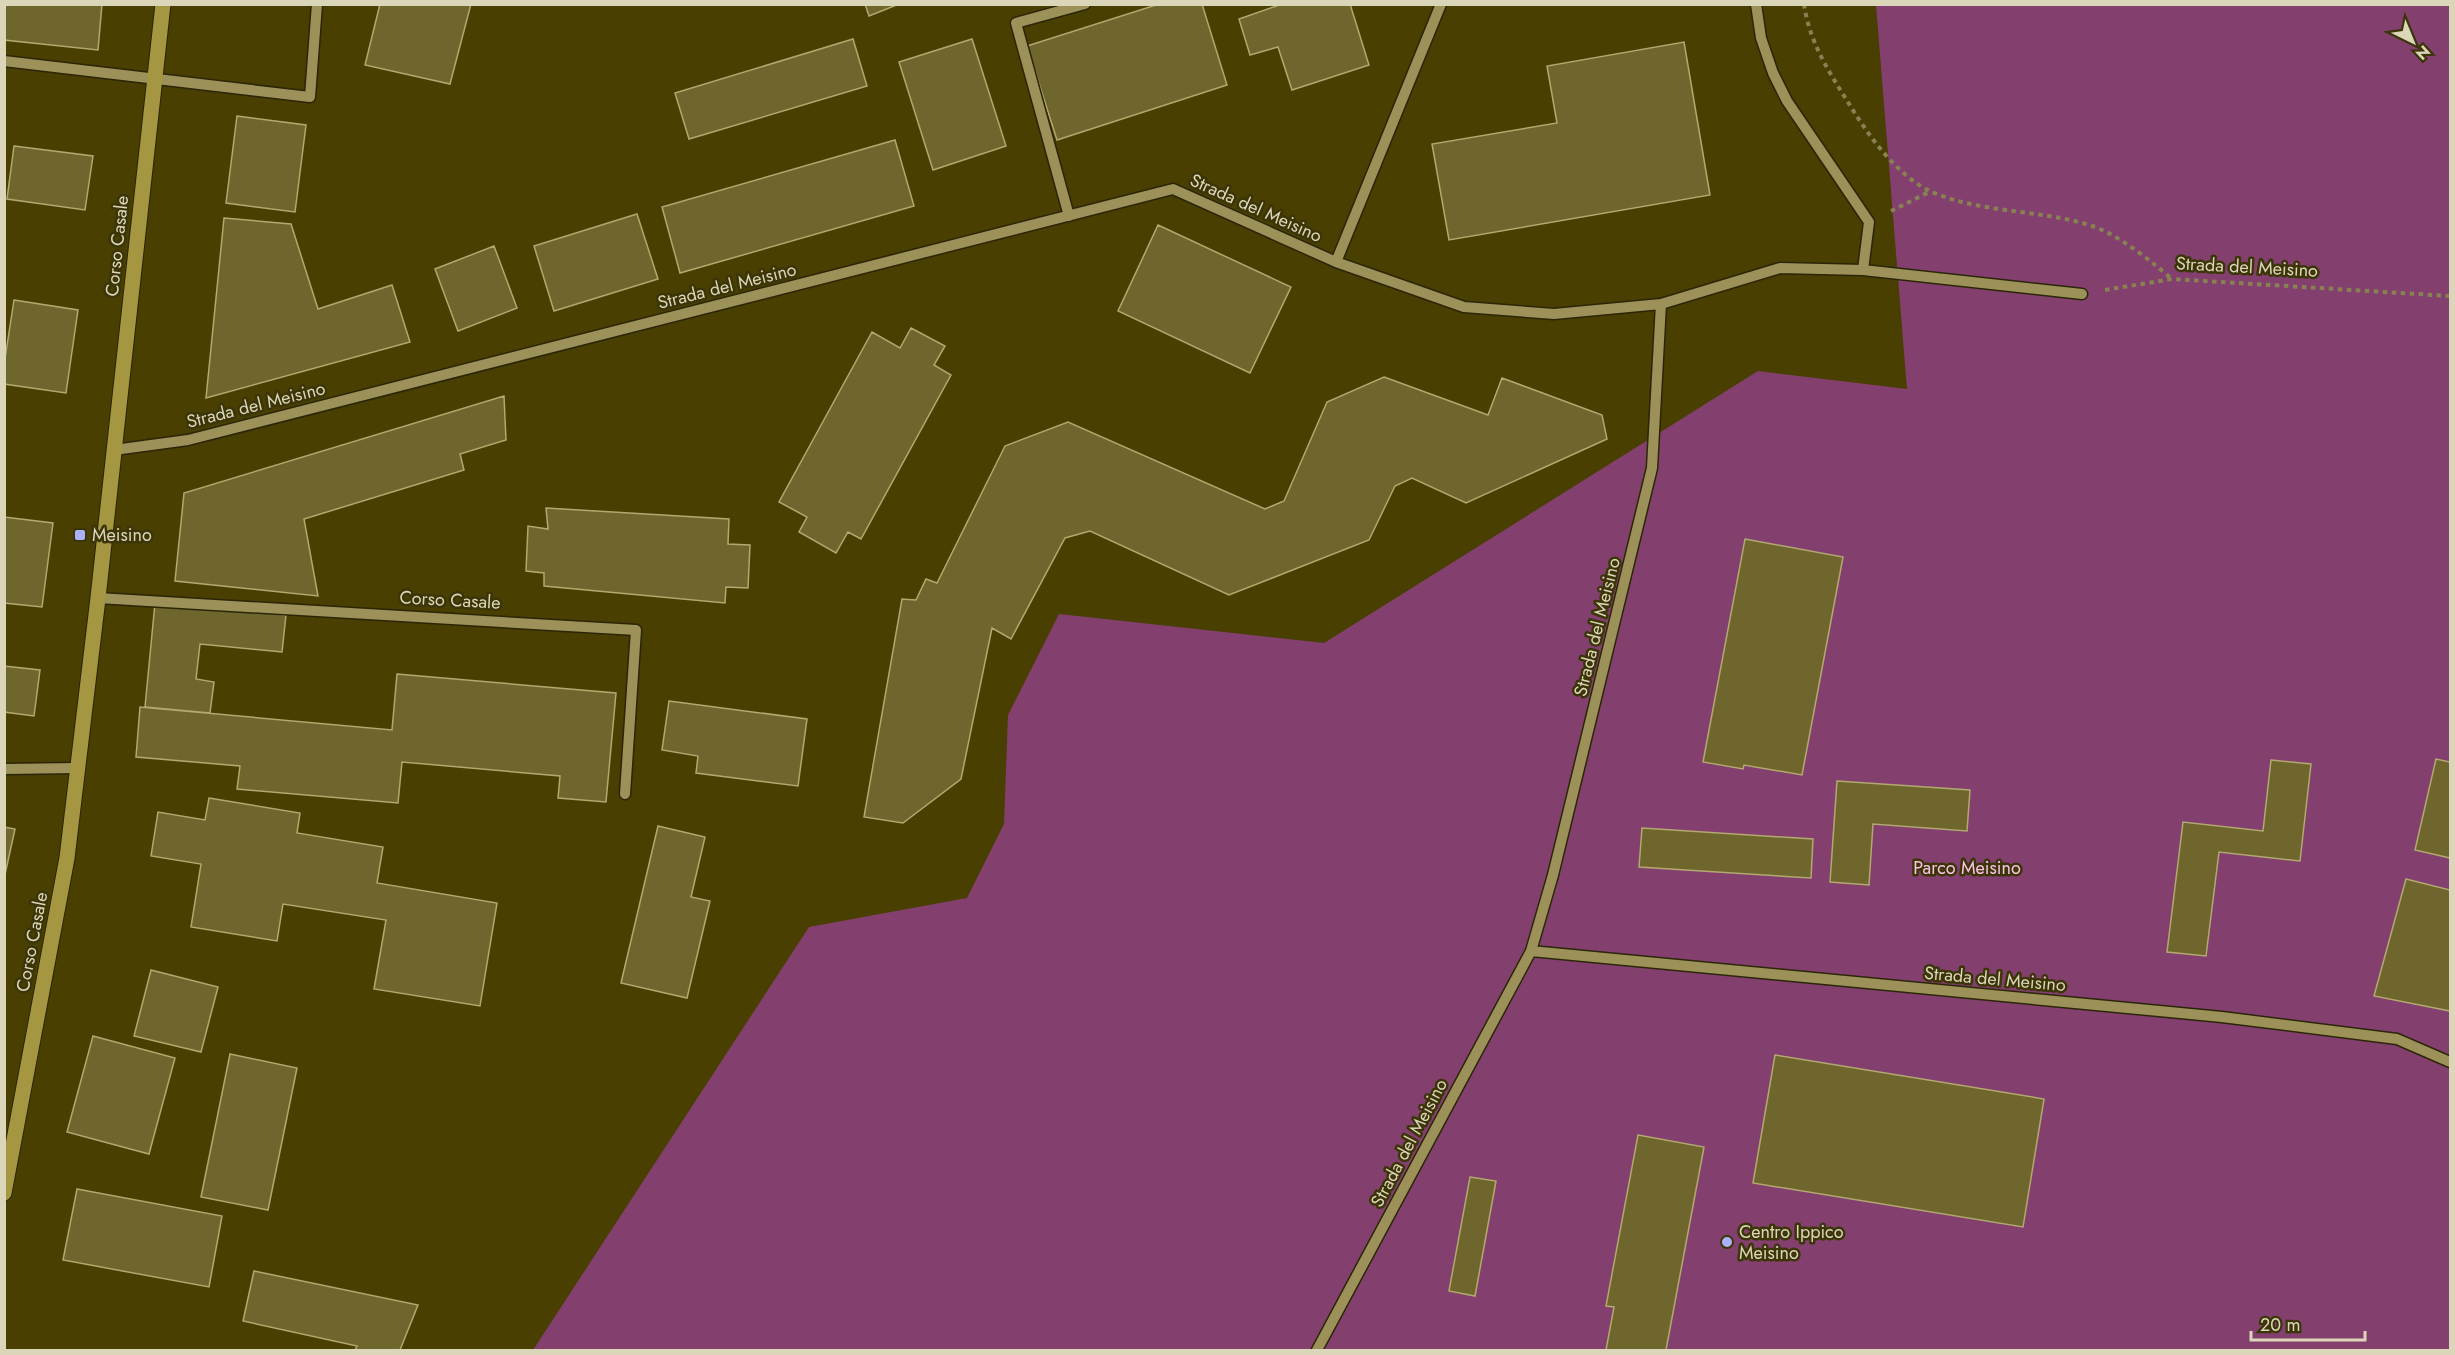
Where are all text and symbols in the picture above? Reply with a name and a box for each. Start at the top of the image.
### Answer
north arrow [2383,12,2443,72]
text: N [2410,40,2435,65]
street label: Strada del Meisino [1186,167,1326,249]
street label: Corso Casale [99,194,135,298]
street label: Strada del Meisino [2175,250,2319,284]
street label: Strada del Meisino [655,256,799,316]
street label: Strada del Meisino [184,375,328,435]
place label: Meisino [92,522,152,548]
marker: Meisino [73,528,87,542]
street label: Strada del Meisino [1567,555,1627,699]
street label: Corso Casale [399,584,501,616]
park label: Parco Meisino [1913,855,2021,881]
street label: Corso Casale [10,890,54,994]
street label: Strada del Meisino [1923,960,2067,998]
street label: Strada del Meisino [1364,1074,1454,1212]
place label: Centro Ippico Meisino [1739,1219,1844,1266]
marker: Centro Ippico Meisino [1720,1235,1734,1249]
scale bar [2251,1304,2365,1342]
text: 20 m [2260,1312,2300,1338]

